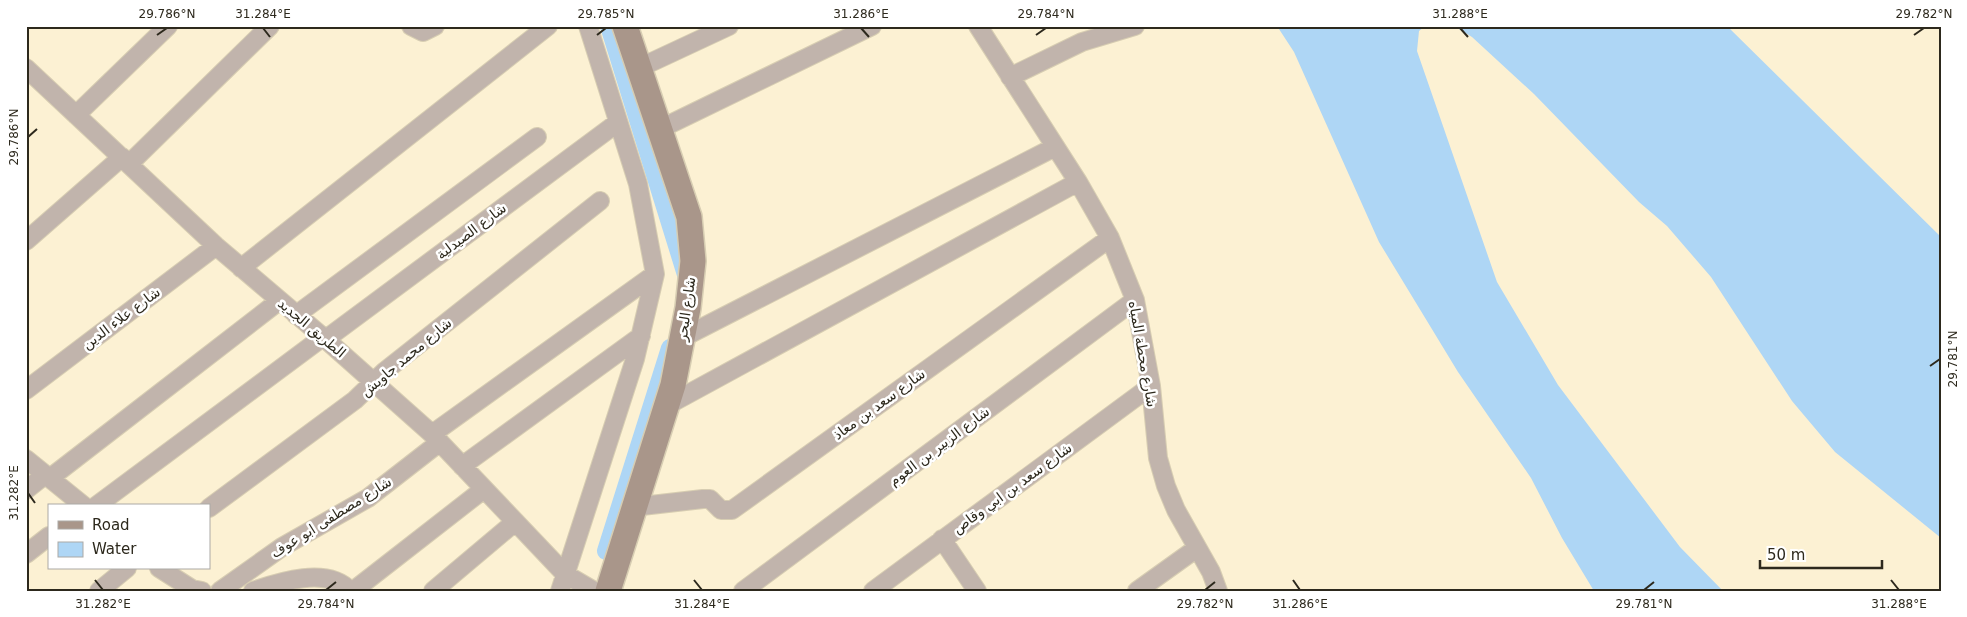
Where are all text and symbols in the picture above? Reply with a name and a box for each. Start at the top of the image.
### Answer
text: 29.786°N [139,7,195,21]
text: 31.284°E [235,7,291,21]
text: 29.785°N [578,7,634,21]
text: 31.286°E [833,7,889,21]
text: 29.784°N [1018,7,1074,21]
text: 31.288°E [1432,7,1488,21]
text: 29.782°N [1896,7,1952,21]
text: 29.786°N [7,109,21,165]
street label: شارع الصيدلية [433,200,510,263]
street label: شارع البحر [673,276,699,343]
street label: شارع علاء الدين [79,284,164,353]
street label: الطريق الجديد [274,295,349,362]
street label: شارع محطة المياه [1125,300,1160,409]
street label: شارع محمد جاويش [357,314,455,400]
text: 29.781°N [1946,331,1960,387]
street label: شارع سعد بن معاذ [830,365,929,443]
street label: شارع الزبير بن العوم [886,403,993,490]
street label: شارع سعد بن ابي وقاص [949,439,1075,537]
text: 31.282°E [7,465,21,521]
street label: شارع مصطفى ابو عوف [268,473,395,562]
legend [48,504,210,570]
text: Road [92,516,130,534]
scale bar [1760,537,1882,569]
text: Water [92,540,137,558]
text: 50 m [1767,546,1805,564]
text: 31.282°E [75,597,131,611]
text: 29.784°N [298,597,354,611]
text: 31.284°E [674,597,730,611]
text: 29.782°N [1177,597,1233,611]
text: 31.286°E [1272,597,1328,611]
text: 29.781°N [1616,597,1672,611]
text: 31.288°E [1871,597,1927,611]

